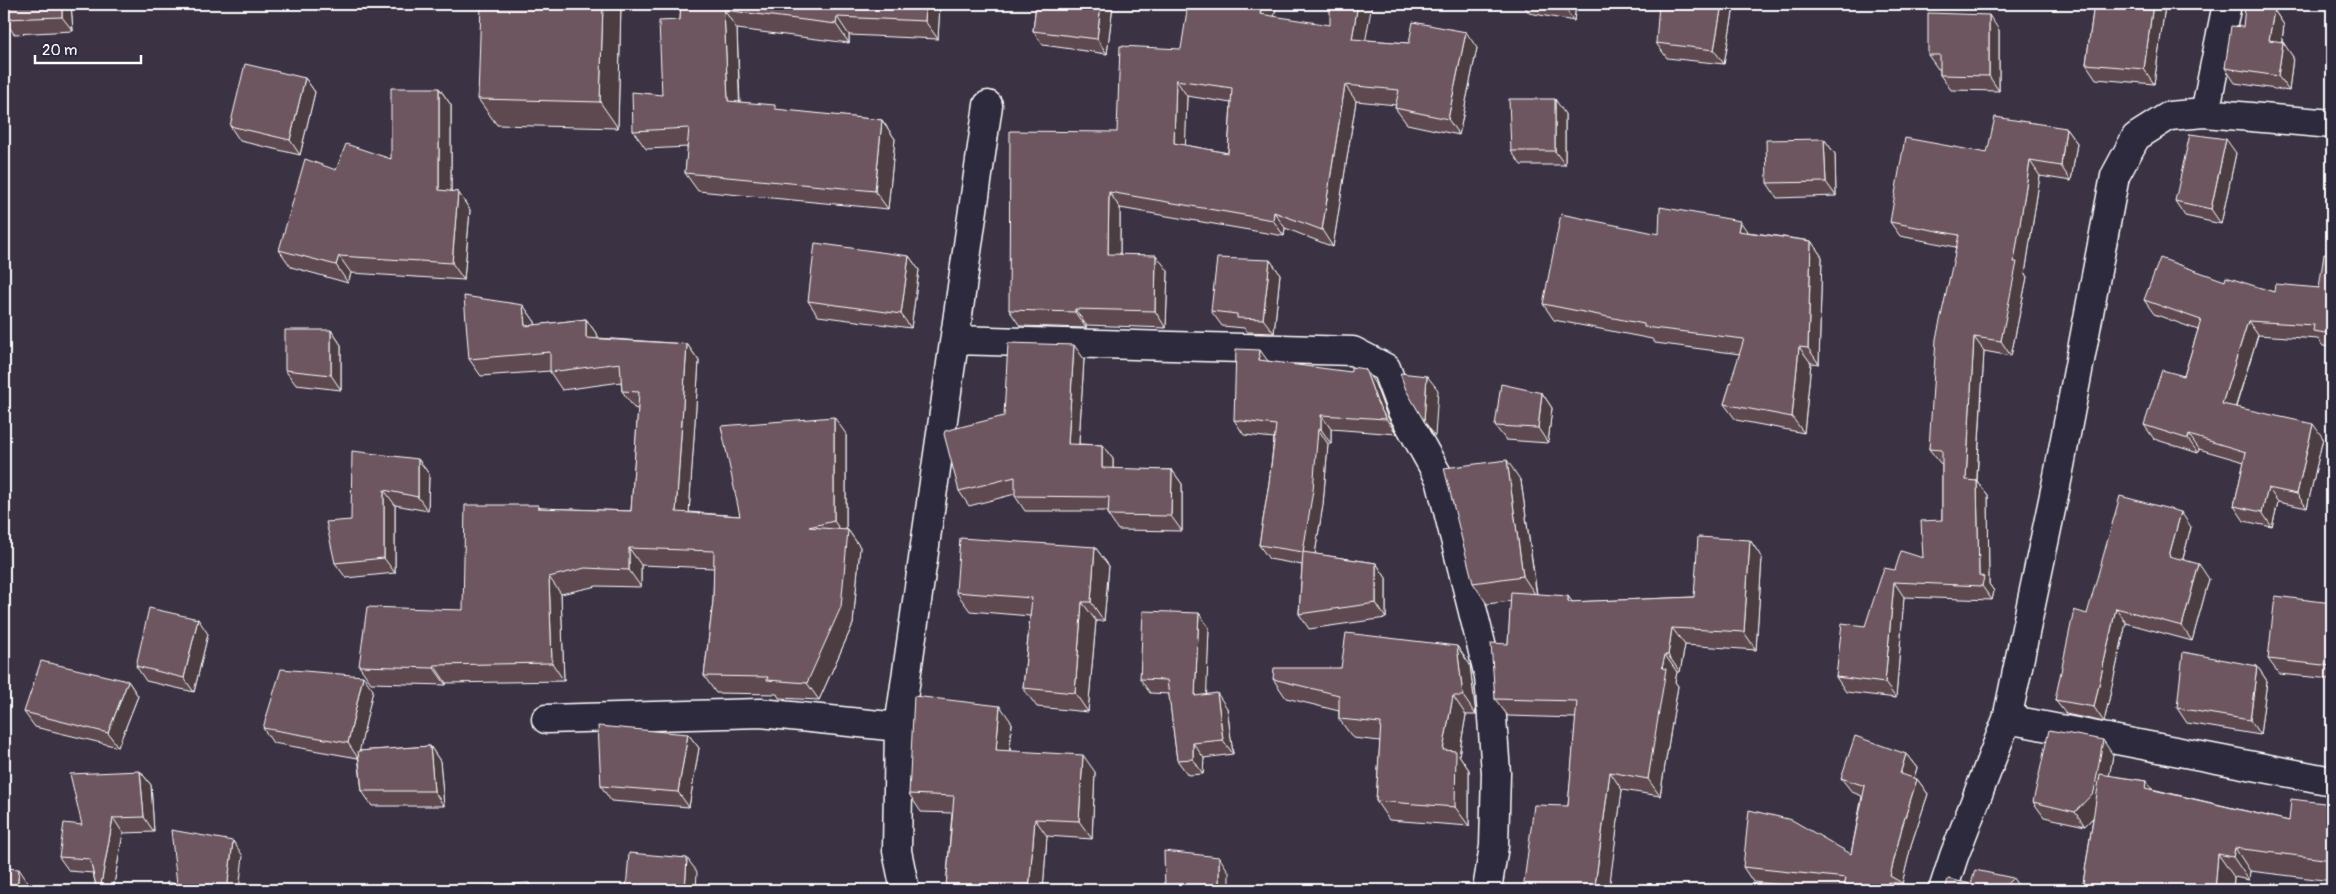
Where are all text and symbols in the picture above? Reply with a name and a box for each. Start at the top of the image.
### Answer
scale bar [35,32,141,64]
text: 20 m [42,41,77,60]

